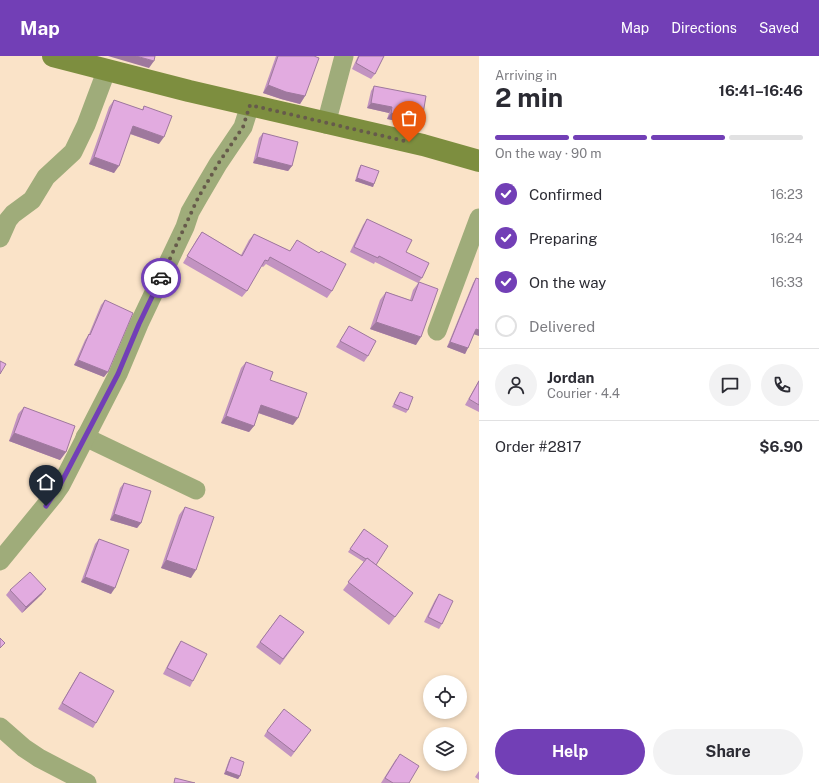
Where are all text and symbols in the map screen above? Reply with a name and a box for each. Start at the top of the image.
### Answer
text: Map [20,17,60,39]
text: Map [621,20,649,36]
text: Directions [671,20,737,36]
text: Saved [759,20,799,36]
text: Arriving in [495,68,557,83]
text: 2 min [495,82,563,113]
text: 16:41–16:46 [718,82,803,99]
pin [392,101,426,142]
icon: bag [398,107,420,129]
text: On the way · 90 m [495,146,602,161]
icon: check [495,183,517,205]
text: Confirmed [529,186,602,203]
text: 16:23 [770,187,803,202]
icon: check [495,227,517,249]
text: Preparing [529,230,598,247]
text: 16:24 [771,231,803,246]
courier [141,258,181,298]
icon: car [150,267,172,289]
icon: check [495,271,517,293]
text: On the way [529,274,606,291]
text: 16:33 [770,275,803,290]
text: Delivered [529,318,595,335]
button: person [495,364,537,406]
button: chat [709,364,751,406]
button: phone [761,364,803,406]
text: Jordan [547,369,594,386]
text: Courier · 4.4 [547,386,620,401]
text: Order #2817 [495,438,581,455]
text: $6.90 [759,438,803,455]
pin [29,465,63,506]
icon: home [35,471,57,493]
map controls [423,675,467,771]
button: locate [423,675,467,719]
button: layers [423,727,467,771]
button: Help [495,729,645,775]
button: Share [653,729,803,775]

